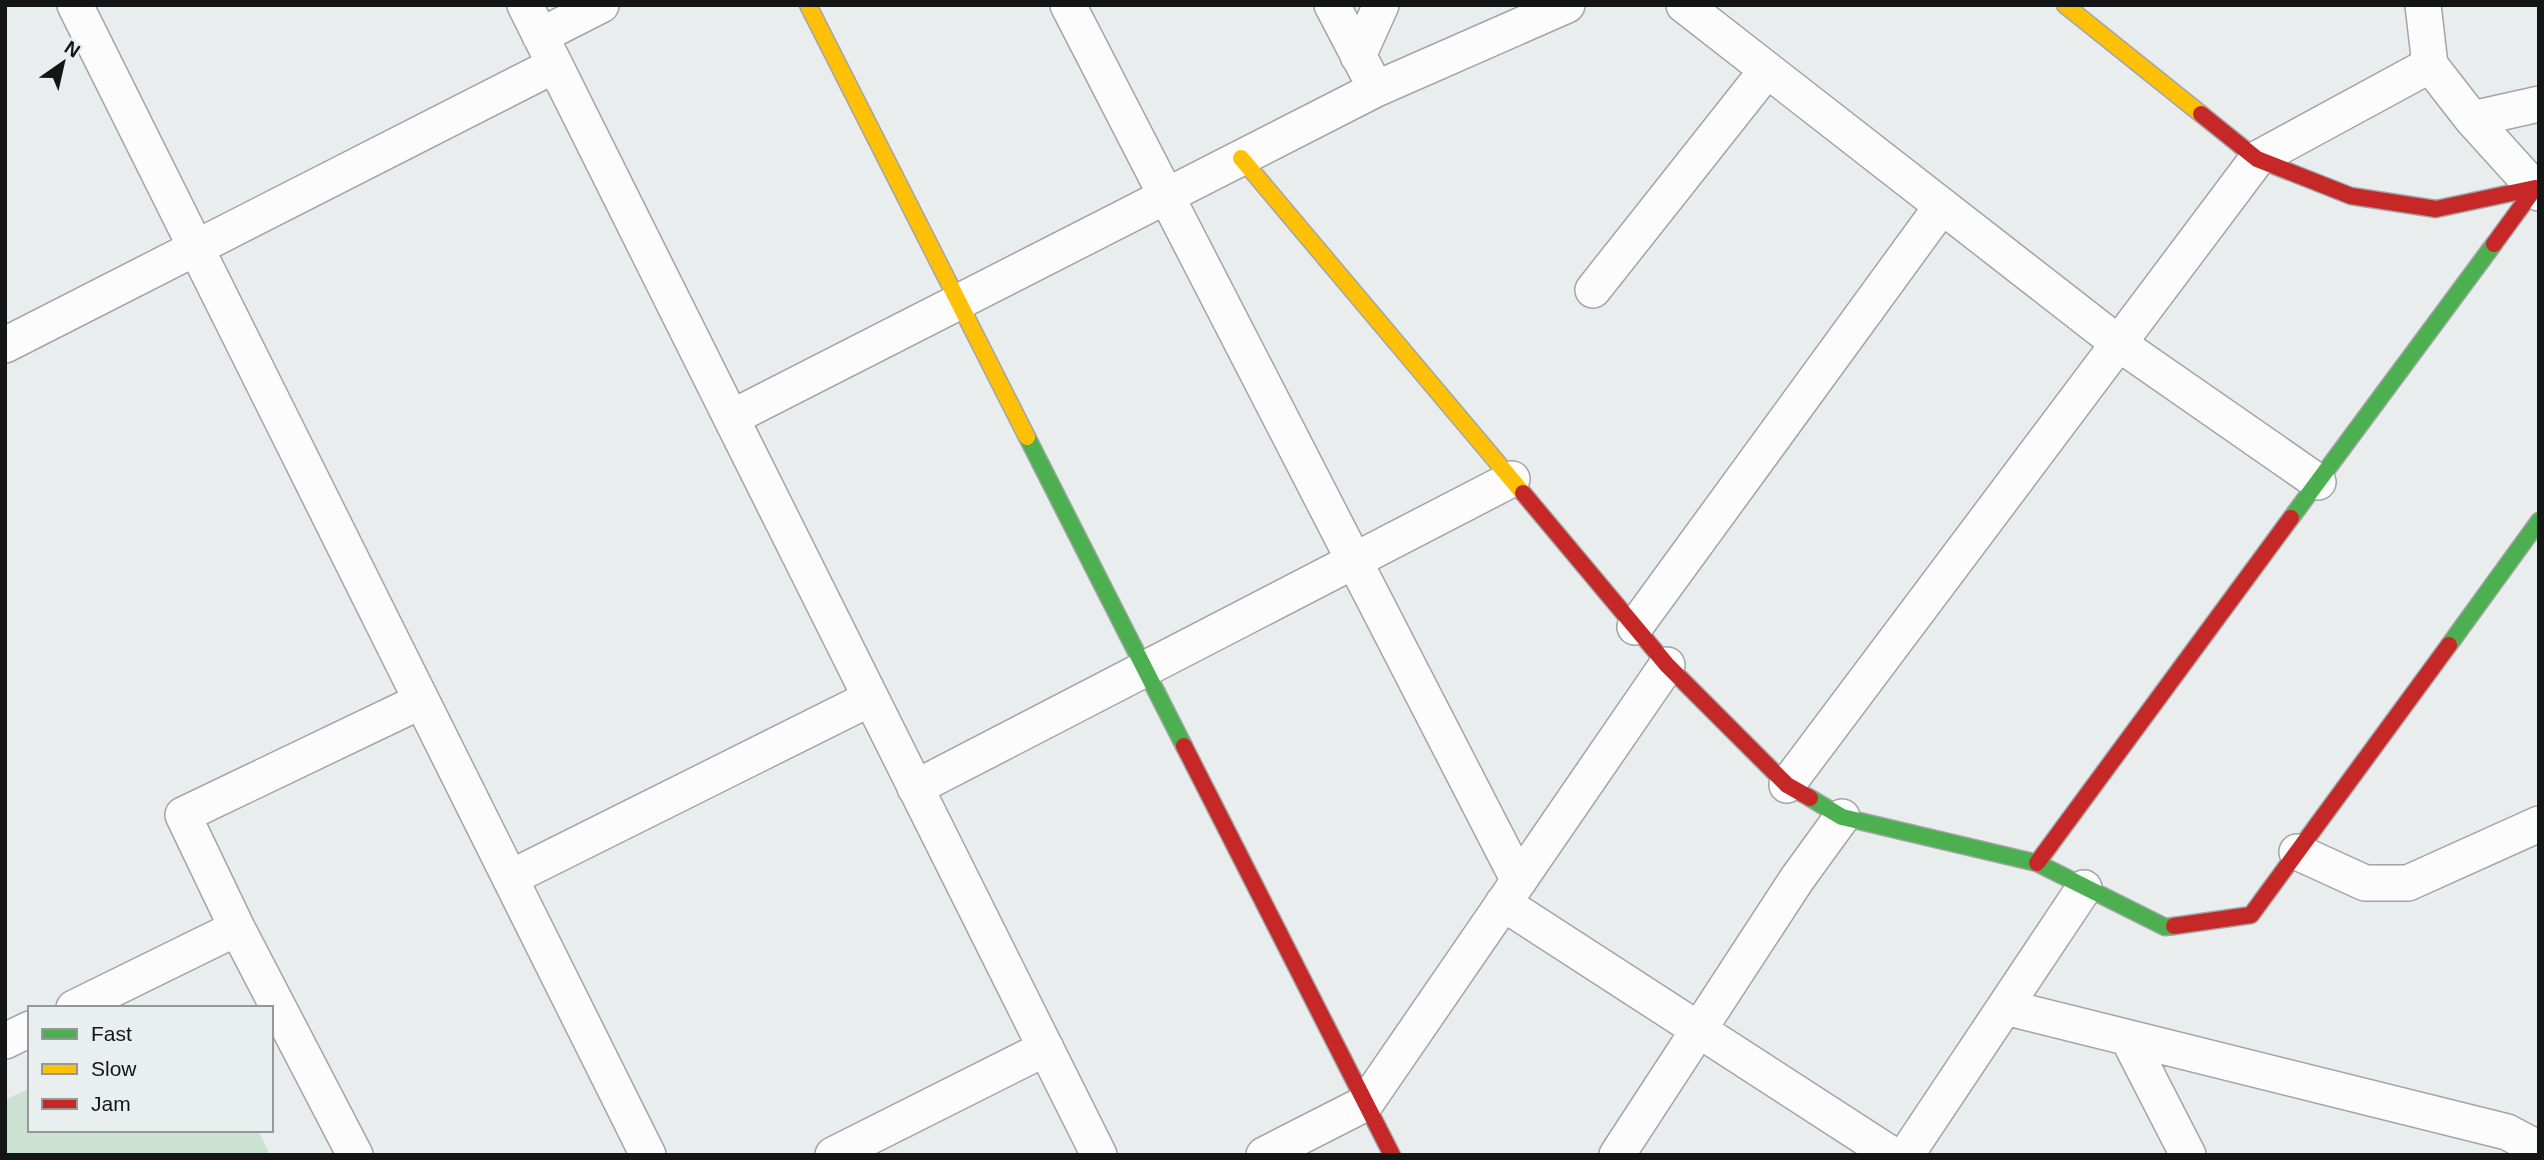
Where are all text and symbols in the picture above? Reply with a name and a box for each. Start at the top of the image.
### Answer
north arrow [28,28,98,98]
text: N [61,37,84,62]
legend [28,1006,273,1132]
text: Fast [91,1022,132,1045]
text: Slow [91,1057,137,1080]
text: Jam [91,1092,131,1115]

